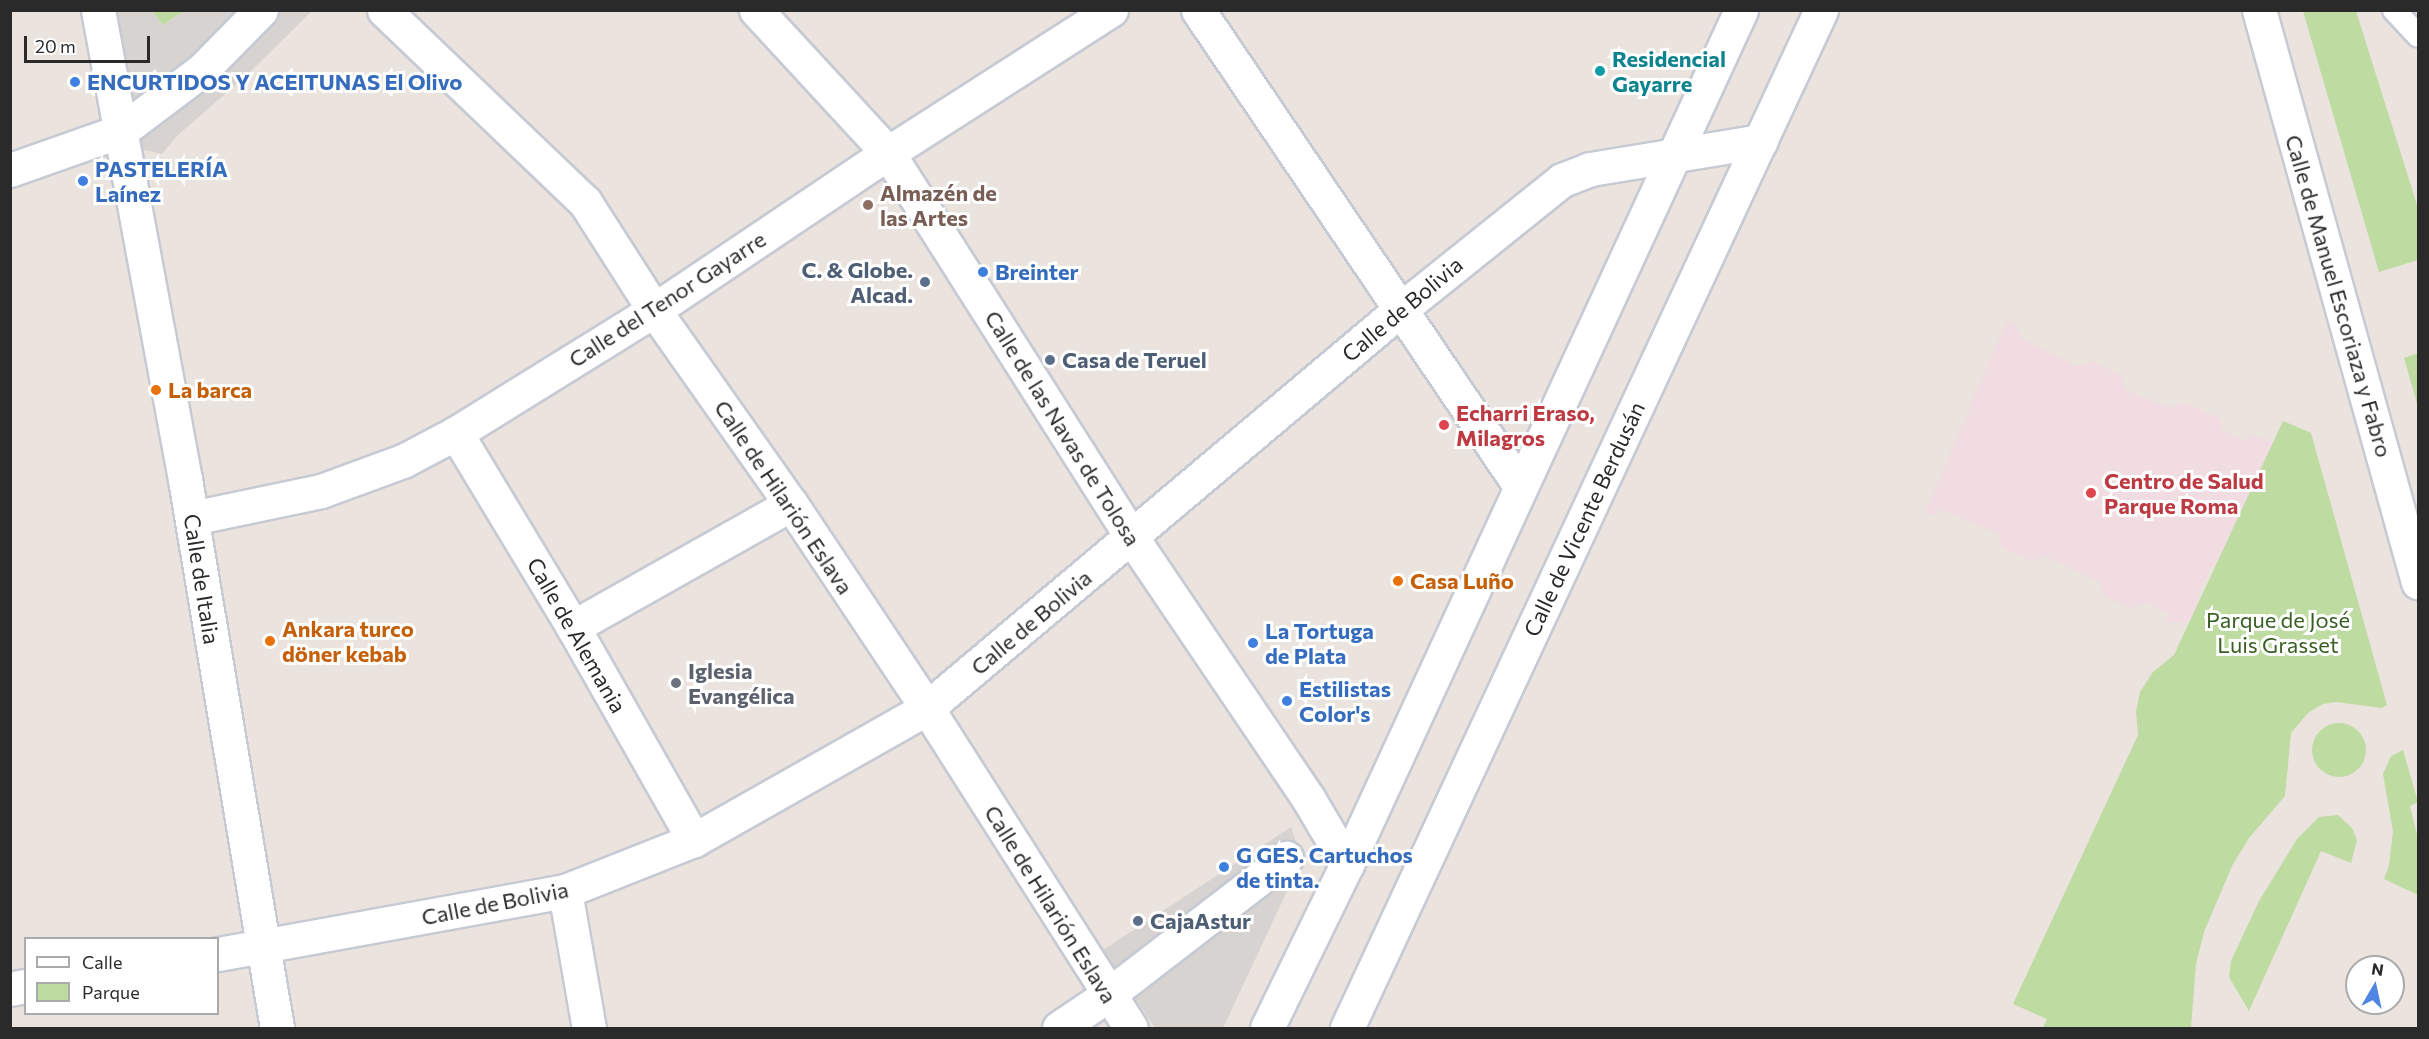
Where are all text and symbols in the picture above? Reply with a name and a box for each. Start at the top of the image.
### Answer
scale bar [27,24,153,62]
text: 20 m [35,35,76,57]
place label: Residencial Gayarre [1612,45,1726,96]
marker: Residencial Gayarre [1593,64,1607,78]
place label: ENCURTIDOS Y ACEITUNAS El Olivo [87,69,462,95]
marker: ENCURTIDOS Y ACEITUNAS El Olivo [68,75,82,89]
street label: Calle de Manuel Escoriaza y Fabro [2280,132,2398,460]
place label: PASTELERÍA Laínez [95,155,228,206]
marker: PASTELERÍA Laínez [76,174,90,188]
place label: Almazén de las Artes [880,179,997,230]
marker: Almazén de las Artes [861,198,875,212]
street label: Calle del Tenor Gayarre [564,225,770,373]
street label: Calle de Bolivia [1336,251,1468,367]
place label: C. & Globe. Alcad. [801,256,913,308]
place label: Breinter [995,259,1079,285]
marker: Breinter [976,265,990,279]
marker: C. & Globe. Alcad. [918,275,932,289]
street label: Calle de las Navas de Tolosa [980,306,1146,550]
place label: Casa de Teruel [1062,347,1207,373]
marker: Casa de Teruel [1043,353,1057,367]
place label: La barca [168,377,252,403]
marker: La barca [149,383,163,397]
street label: Calle de Hilarión Eslava [709,395,859,599]
street label: Calle de Vicente Berdusán [1518,397,1650,641]
place label: Echarri Eraso, Milagros [1456,399,1595,451]
marker: Echarri Eraso, Milagros [1437,418,1451,432]
place label: Centro de Salud Parque Roma [2104,467,2264,518]
marker: Centro de Salud Parque Roma [2082,484,2100,502]
street label: Calle de Italia [179,512,225,646]
street label: Calle de Alemania [522,553,632,717]
street label: Calle de Bolivia [965,564,1097,680]
place label: Casa Luño [1410,568,1514,594]
marker: Casa Luño [1391,574,1405,588]
park label: Parque de José Luis Grasset [2206,606,2350,658]
place label: Ankara turco döner kebab [282,615,414,666]
place label: La Tortuga de Plata [1265,617,1374,668]
marker: Ankara turco döner kebab [263,634,277,648]
marker: La Tortuga de Plata [1246,636,1260,650]
place label: Iglesia Evangélica [688,657,795,708]
place label: Estilistas Color's [1299,675,1391,726]
marker: Iglesia Evangélica [669,676,683,690]
marker: Estilistas Color's [1280,694,1294,708]
street label: Calle de Hilarión Eslava [979,800,1123,1008]
place label: G GES. Cartuchos de tinta. [1236,841,1413,892]
marker: G GES. Cartuchos de tinta. [1217,860,1231,874]
street label: Calle de Bolivia [419,876,571,930]
place label: CajaAstur [1150,908,1251,934]
marker: CajaAstur [1131,914,1145,928]
legend [24,937,219,1015]
text: Calle [82,951,122,973]
north arrow [2345,955,2405,1015]
text: N [2370,958,2385,979]
text: Parque [82,981,140,1003]

